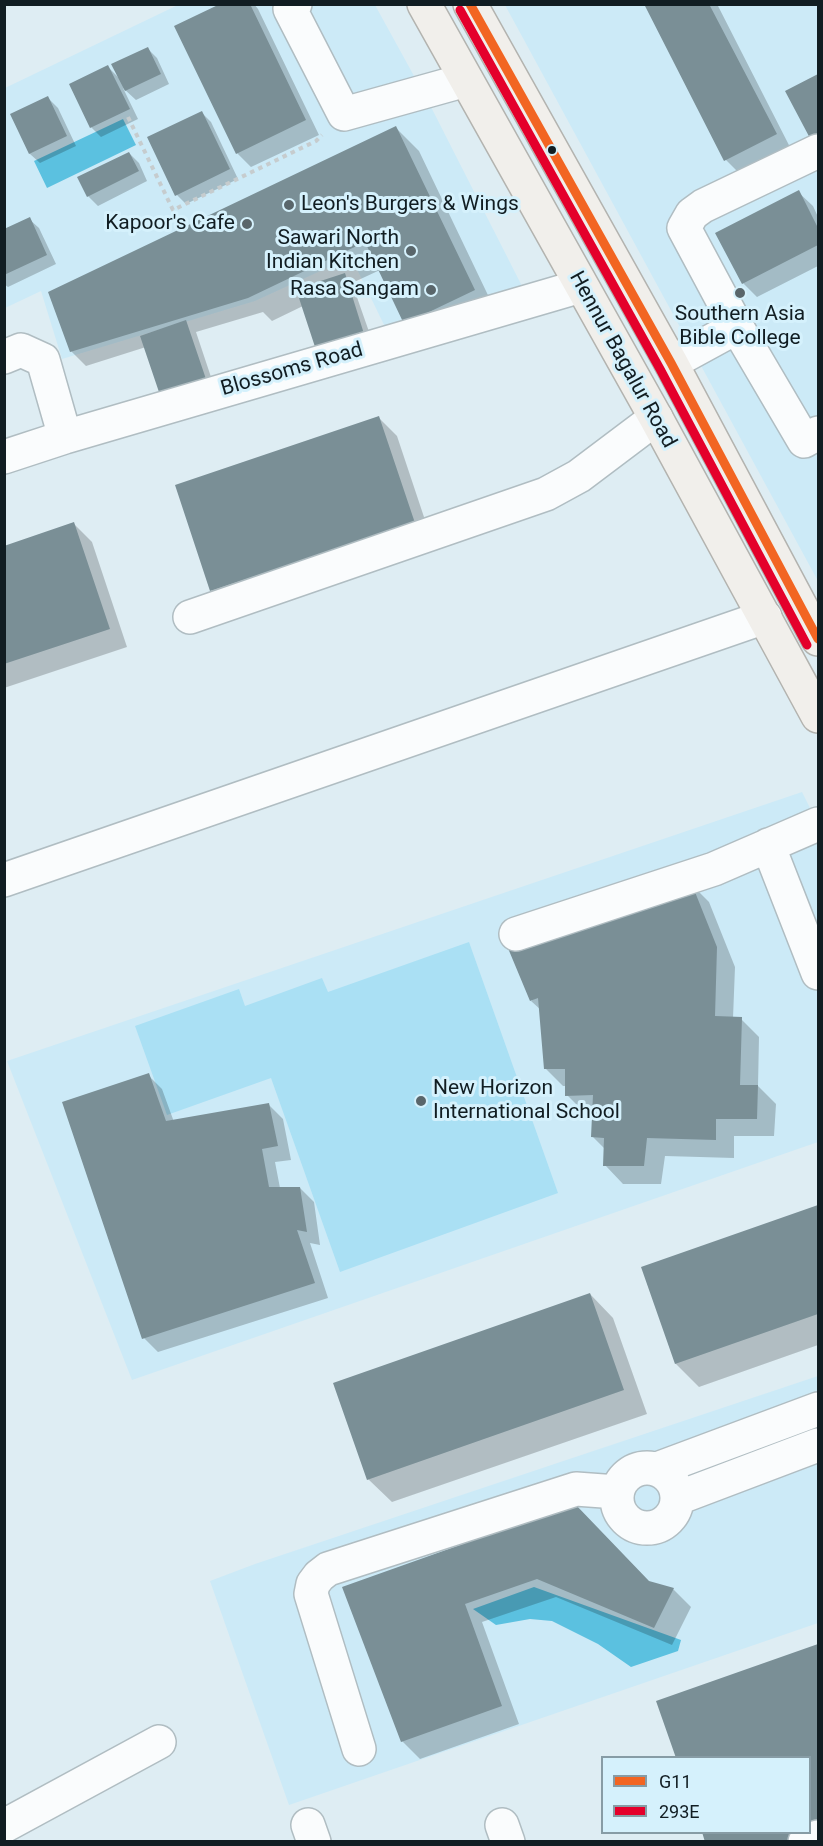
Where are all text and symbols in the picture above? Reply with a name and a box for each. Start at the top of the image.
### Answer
unlabelled marker [546,144,558,156]
place label: Leon's Burgers & Wings [301,192,519,218]
marker: Leon's Burgers & Wings [282,198,296,212]
place label: Kapoor's Cafe [105,211,235,237]
marker: Kapoor's Cafe [240,217,254,231]
place label: Sawari North Indian Kitchen [266,226,399,276]
marker: Sawari North Indian Kitchen [404,244,418,258]
street label: Hennur Bagalur Road [563,267,681,453]
place label: Rasa Sangam [290,277,419,303]
marker: Rasa Sangam [424,283,438,297]
marker: Southern Asia Bible College [733,286,747,300]
place label: Southern Asia Bible College [675,302,805,352]
street label: Blossoms Road [218,338,366,402]
place label: New Horizon International School [433,1076,620,1126]
marker: New Horizon International School [414,1094,428,1108]
legend [601,1756,811,1834]
text: G11 [659,1771,692,1792]
text: 293E [659,1801,700,1822]

